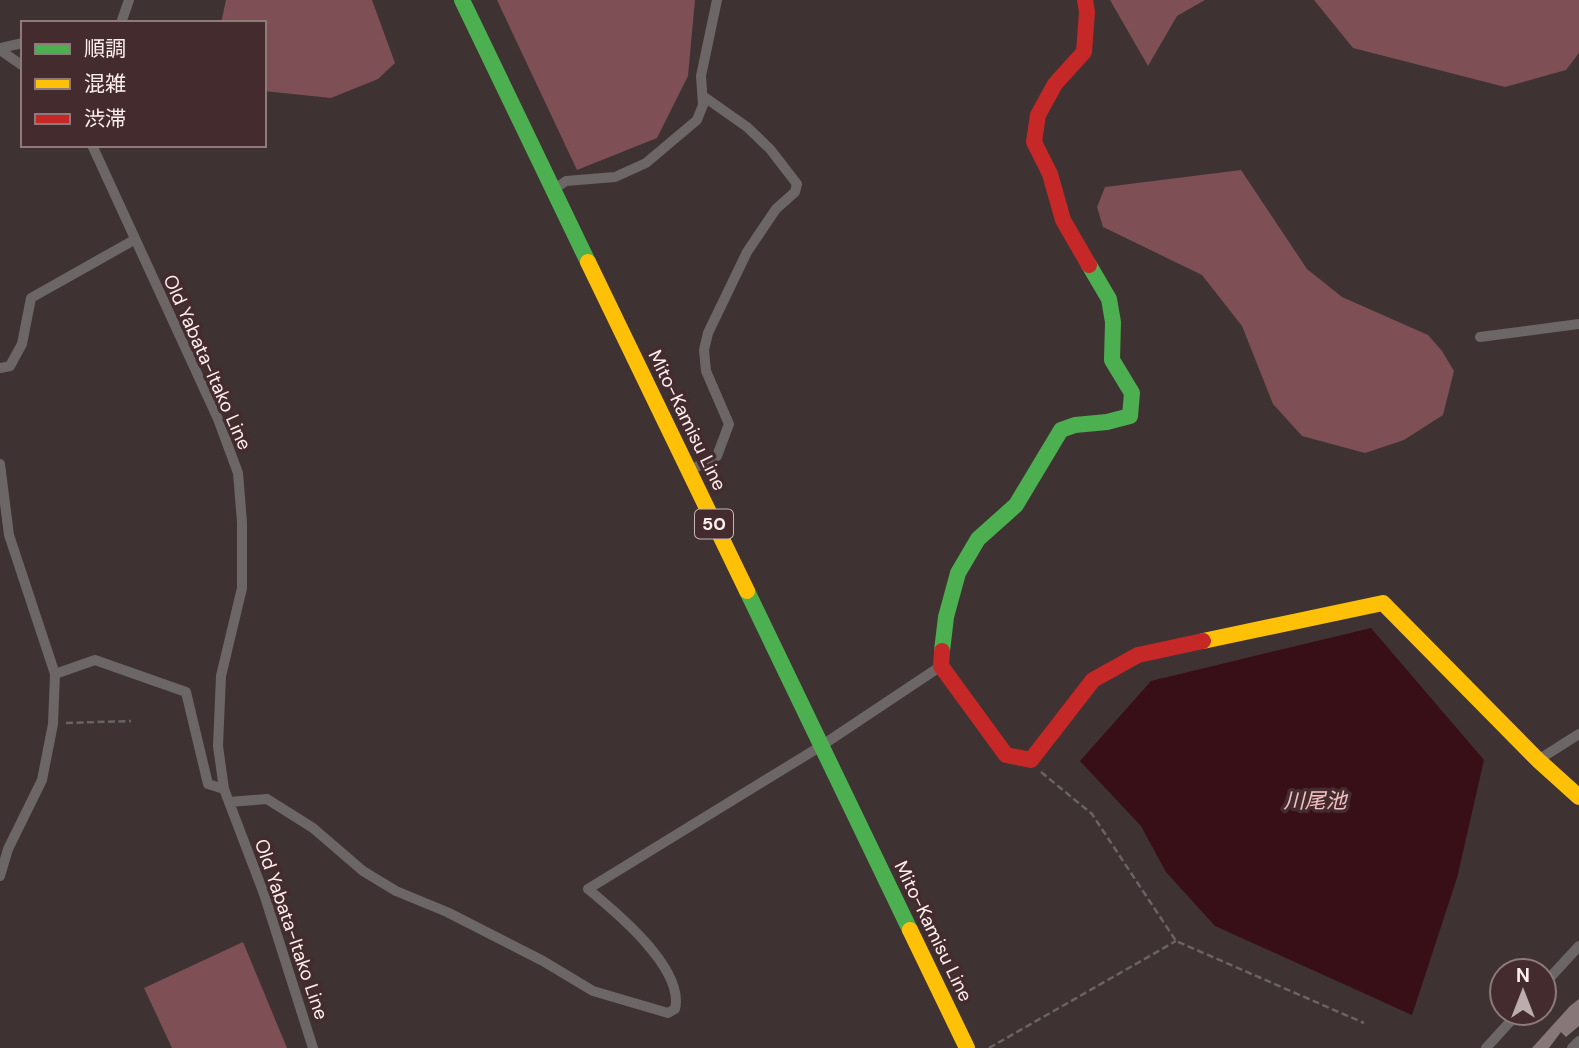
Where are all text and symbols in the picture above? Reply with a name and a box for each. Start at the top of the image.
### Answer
legend [21,21,266,147]
text: 順調 [84,35,126,63]
text: 混雑 [84,70,126,98]
text: 渋滞 [84,105,126,133]
street label: Old Yabata-Itako Line [158,271,258,454]
street label: Mito-Kamisu Line [643,346,732,495]
road number: 50 [695,510,733,538]
water label: 川尾池 [1284,787,1348,815]
street label: Old Yabata-Itako Line [249,835,334,1023]
street label: Mito-Kamisu Line [889,857,978,1006]
north arrow [1488,957,1558,1027]
text: N [1516,963,1530,988]

